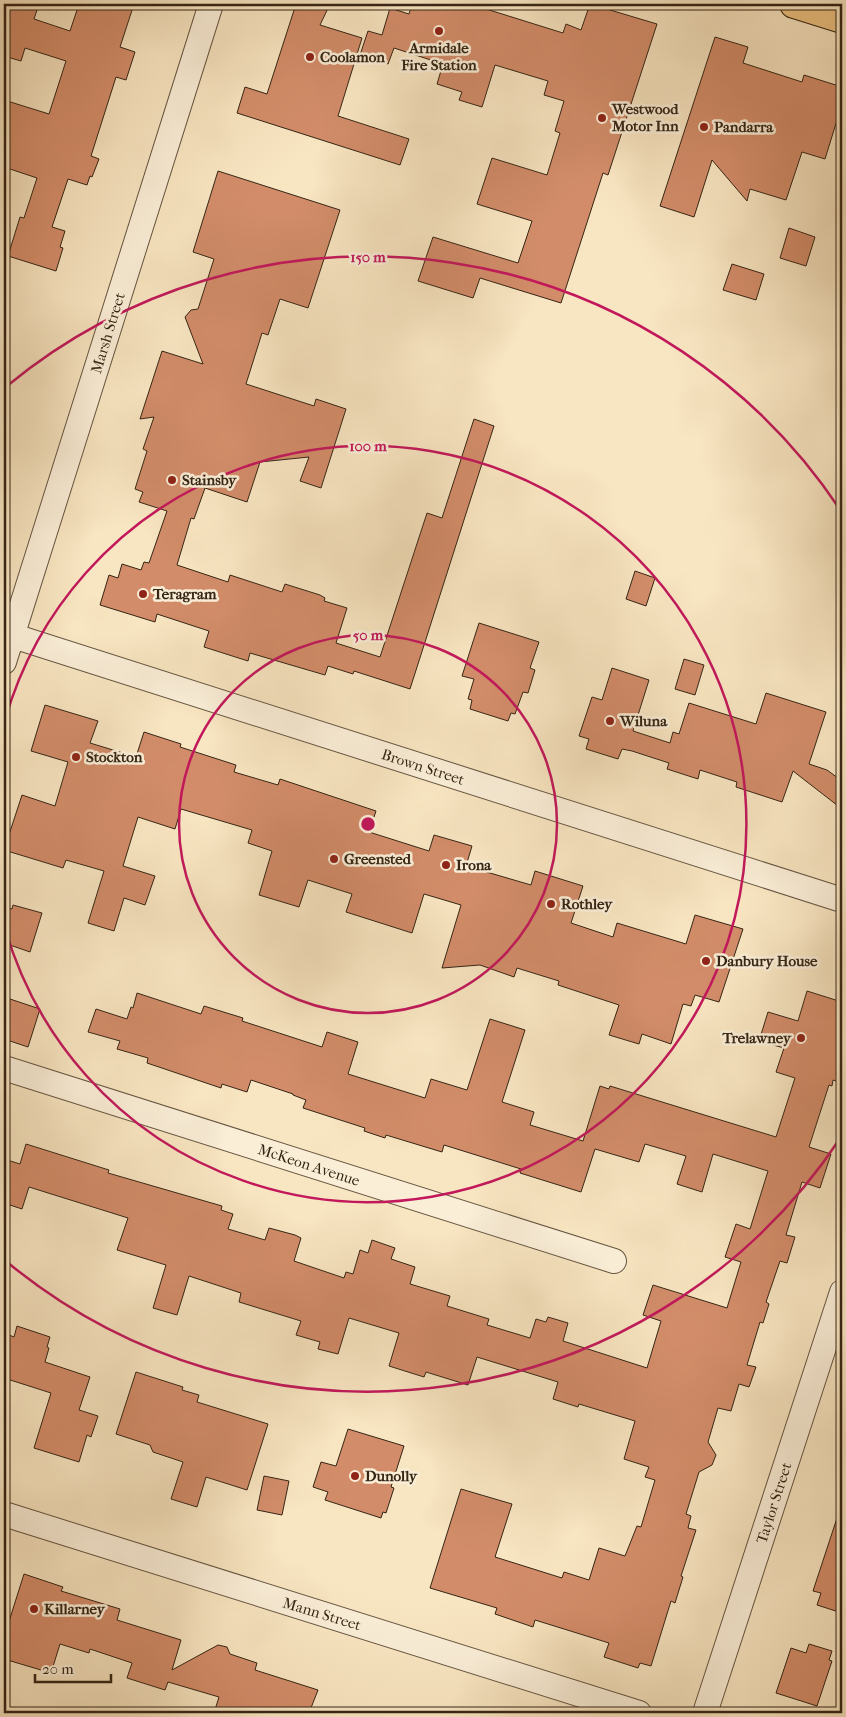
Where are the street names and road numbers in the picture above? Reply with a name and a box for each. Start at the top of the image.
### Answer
street label: Marsh Street [87,290,129,376]
street label: Brown Street [379,745,467,789]
street label: McKeon Avenue [256,1140,363,1190]
street label: Taylor Street [752,1460,796,1546]
street label: Mann Street [281,1594,364,1635]

